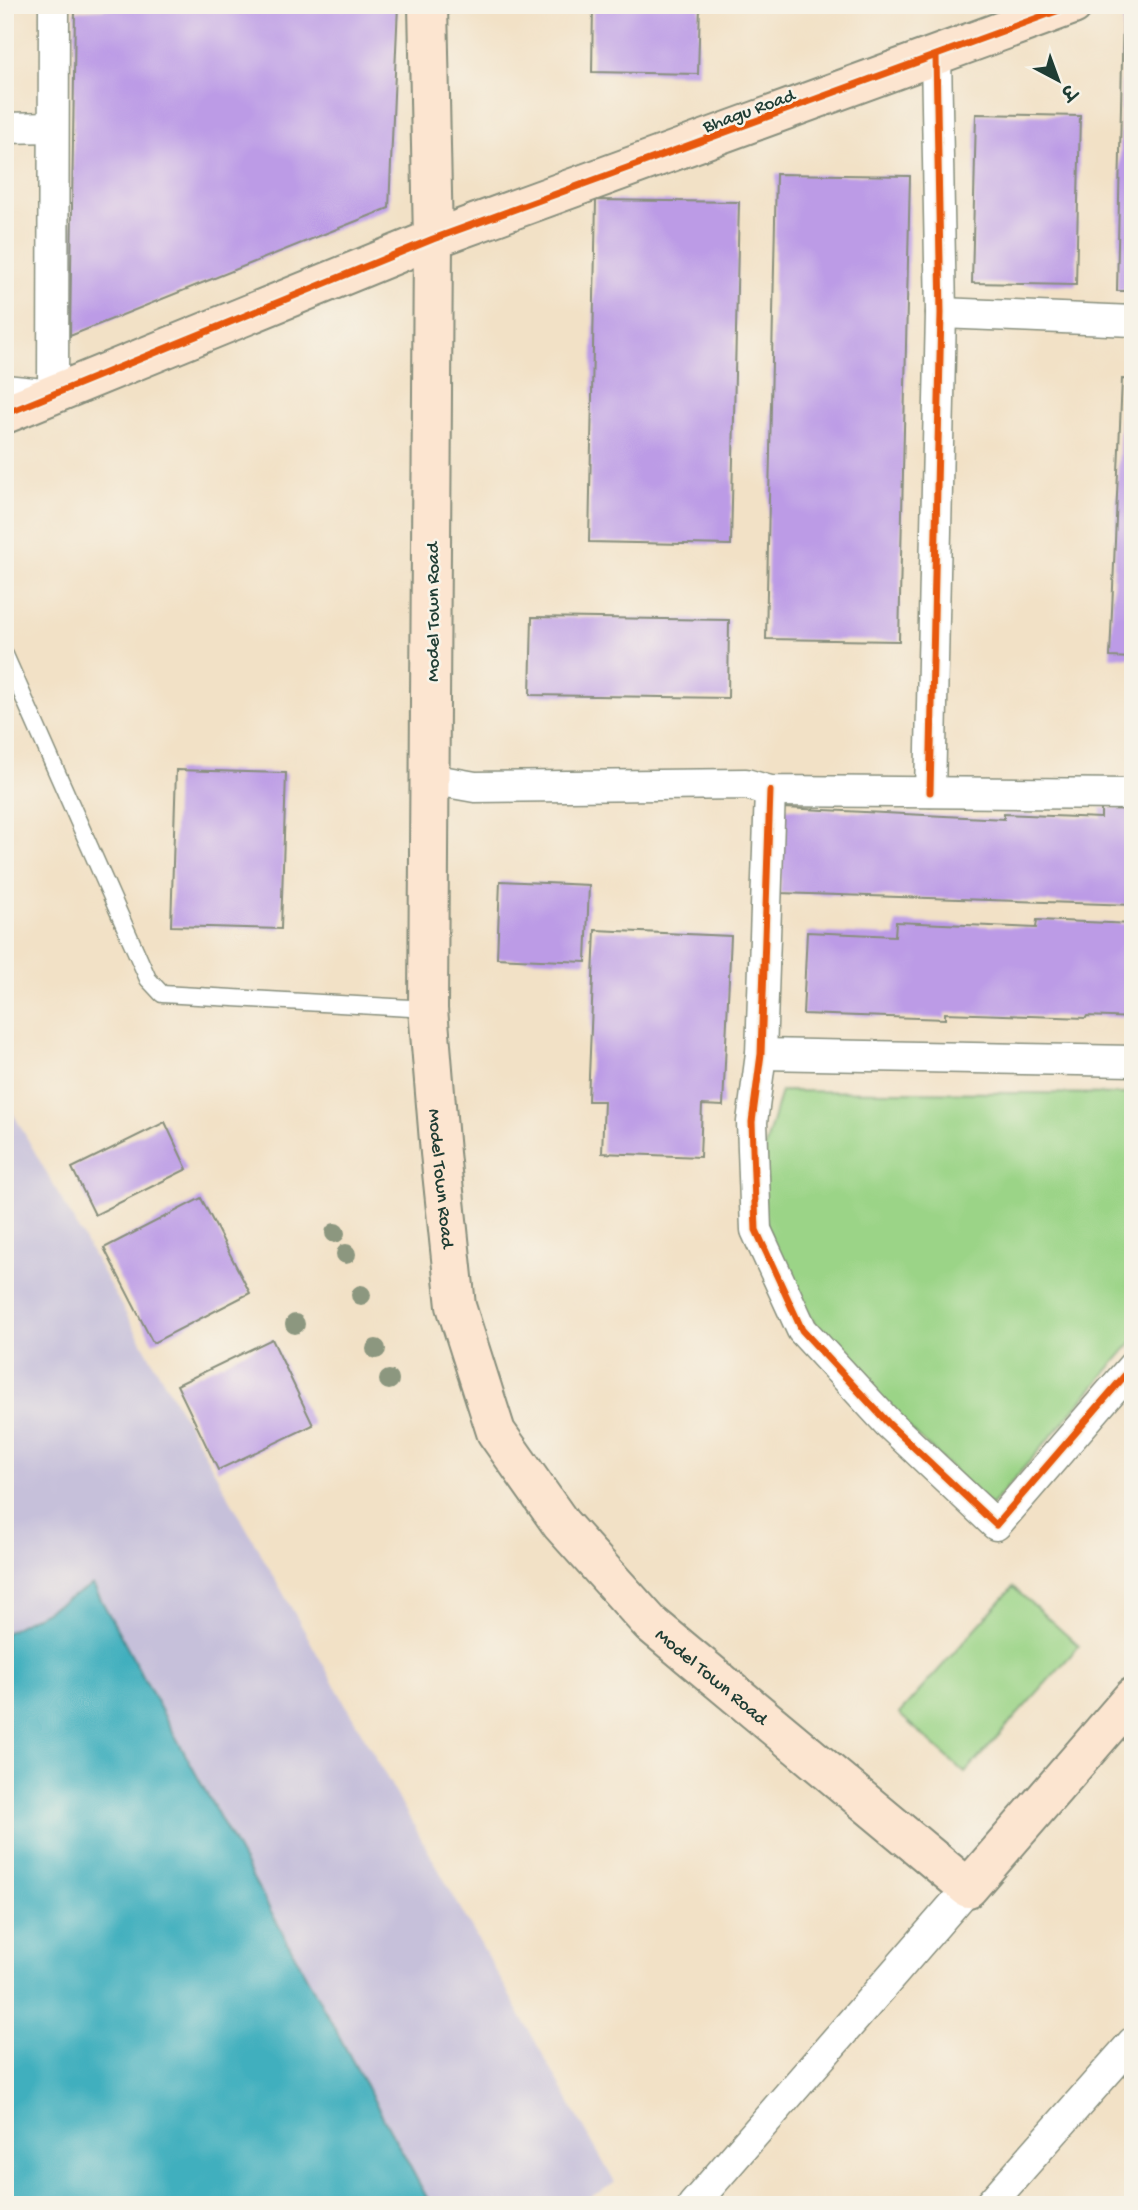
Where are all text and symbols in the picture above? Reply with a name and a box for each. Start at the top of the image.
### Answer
north arrow [1023,46,1092,116]
text: उ [1053,76,1081,105]
street label: Bhagu Road [699,84,800,140]
street label: Model Town Road [423,540,446,682]
street label: Model Town Road [421,1108,458,1251]
street label: Model Town Road [649,1624,773,1733]

